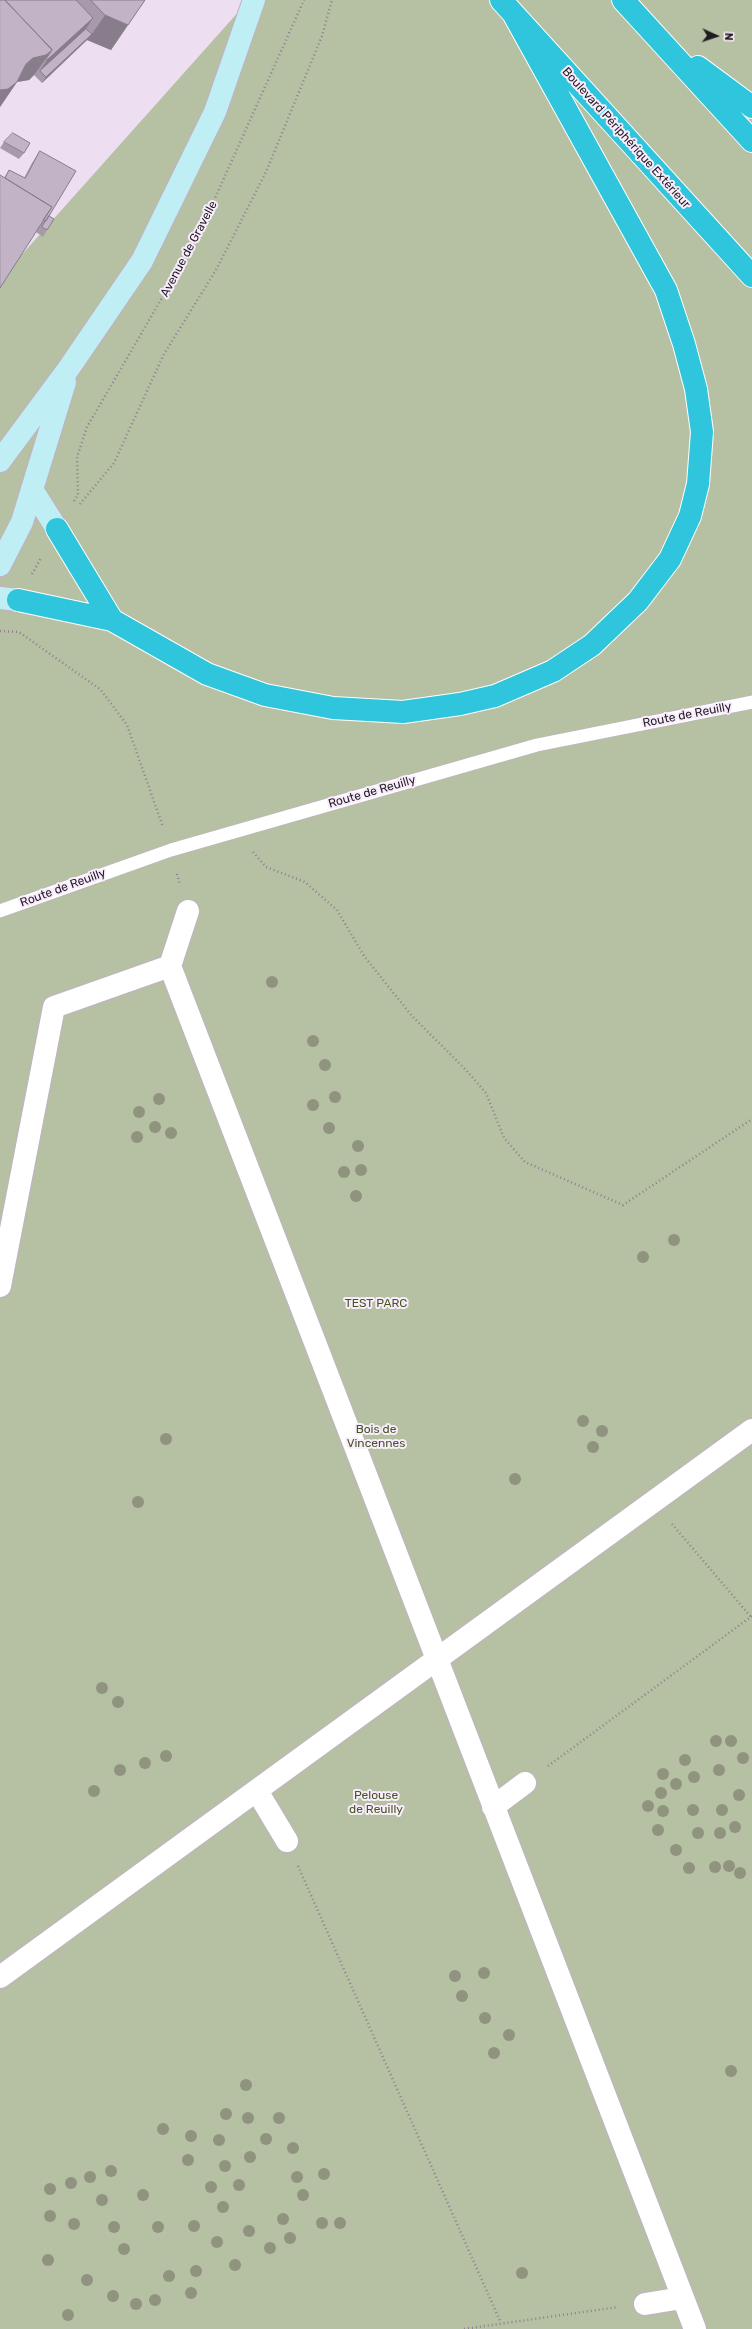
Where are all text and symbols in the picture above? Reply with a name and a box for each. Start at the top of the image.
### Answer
north arrow [696,16,736,56]
text: N [722,32,735,41]
street label: Boulevard Périphérique Extérieur [559,65,693,211]
street label: Avenue de Gravelle [158,199,220,299]
street label: Route de Reuilly [641,699,733,731]
street label: Route de Reuilly [327,773,417,811]
street label: Route de Reuilly [18,866,108,910]
park label: TEST PARC [345,1297,407,1311]
park label: Bois de Vincennes [347,1423,405,1451]
park label: Pelouse de Reuilly [349,1789,403,1817]

